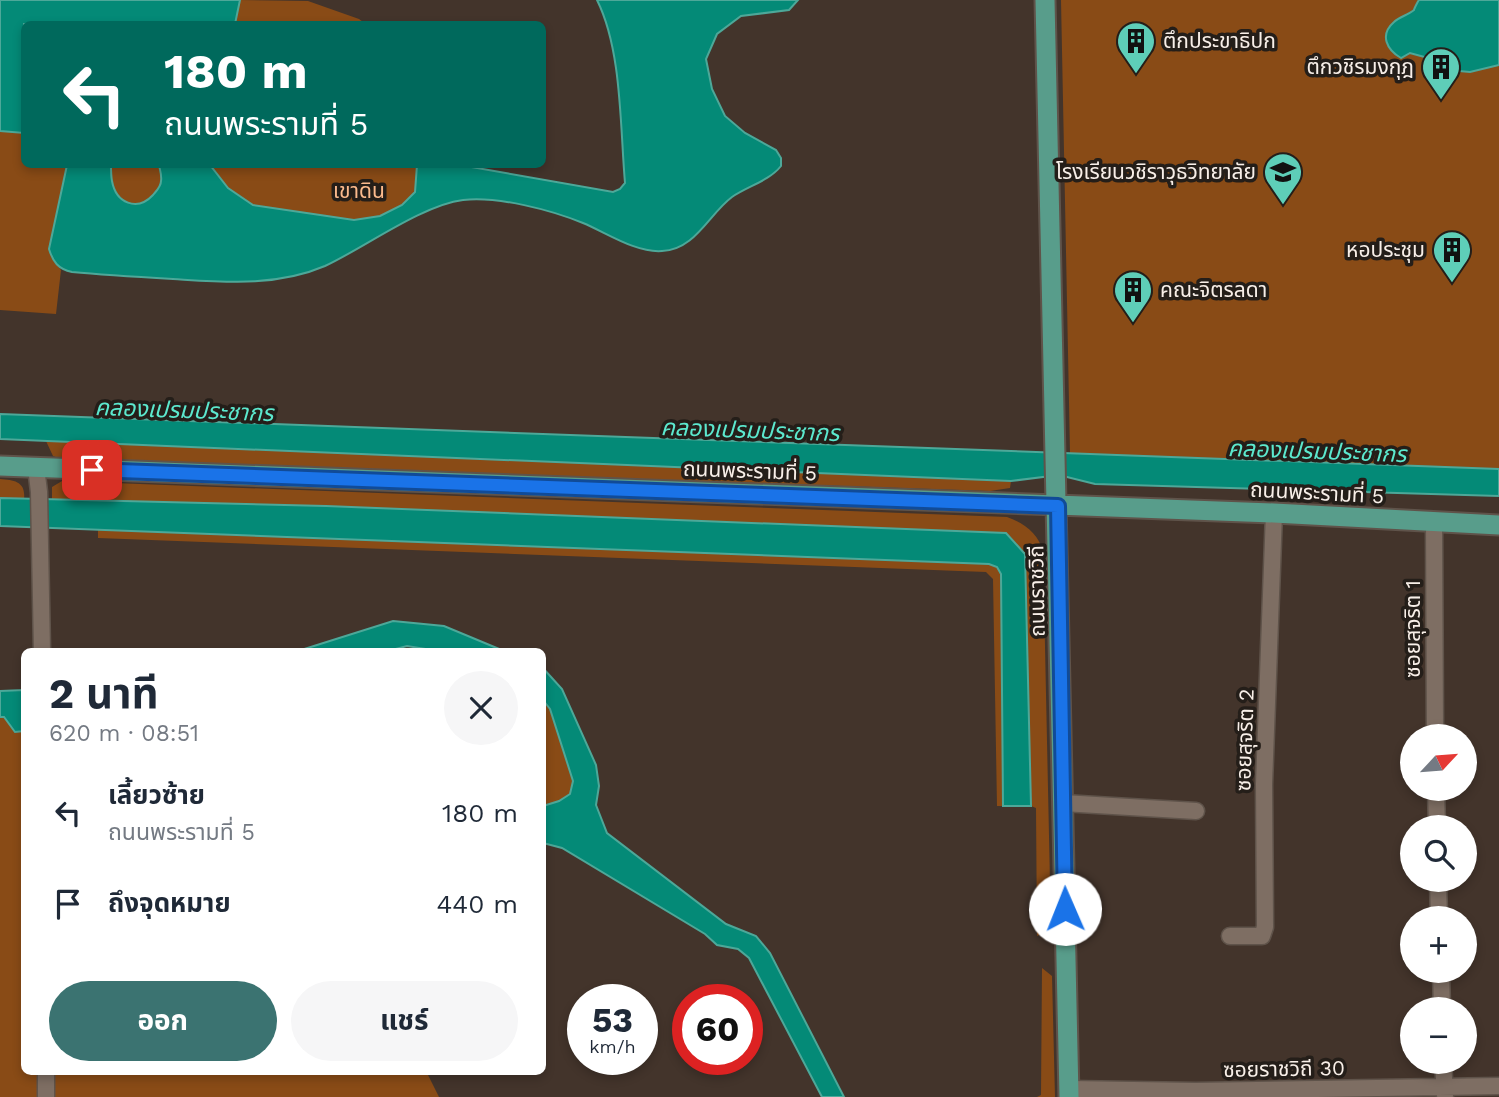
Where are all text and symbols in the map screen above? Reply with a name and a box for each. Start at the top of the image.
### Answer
building icon: ตึกประขาธิปก [1115,20,1157,75]
place label: ตึกประขาธิปก [1163,28,1276,53]
text: 180 m [164,42,308,100]
building icon: ตึกวชิรมงกุฎ [1420,46,1462,101]
icon: left [49,49,140,140]
place label: ตึกวชิรมงกุฎ [1306,54,1414,80]
text: ถนนพระรามที่ 5 [164,105,368,143]
school or university icon: โรงเรียนวชิราวุธวิทยาลัย [1262,151,1304,206]
place label: โรงเรียนวชิราวุธวิทยาลัย [1056,159,1256,185]
park label: เขาดิน [333,178,385,203]
building icon: หอประชุม [1431,229,1473,284]
place label: หอประชุม [1346,237,1425,263]
building icon: คณะจิตรลดา [1112,269,1154,324]
place label: คณะจิตรลดา [1160,277,1267,302]
water label: คลองเปรมประชากร [94,394,275,427]
water label: คลองเปรมประชากร [660,414,841,447]
water label: คลองเปรมประชากร [1227,435,1408,468]
pin [62,440,122,500]
icon: arrive [73,451,111,489]
street label: ถนนพระรามที่ 5 [683,454,818,485]
street label: ถนนพระรามที่ 5 [1249,475,1385,508]
street label: ถนนราชวิถี [1023,545,1050,637]
street label: ซอยสุจริต 1 [1400,580,1426,678]
text: 2 นาที [49,669,159,718]
button: close [444,671,518,745]
street label: ซอยสุจริต 2 [1230,688,1260,792]
text: 620 m · 08:51 [49,720,199,747]
north arrow [1400,724,1477,802]
map controls [1400,724,1477,1074]
text: เลี้ยวซ้าย [108,780,205,810]
icon: left [49,794,87,832]
text: 180 m [442,798,518,828]
button: search [1400,815,1477,892]
text: ถนนพระรามที่ 5 [108,819,255,846]
position arrow [1028,872,1102,946]
icon: arrive [49,885,87,923]
text: ถึงจุดหมาย [108,888,231,918]
text: 440 m [436,889,518,919]
button: + [1400,906,1477,983]
button: ออก [49,981,277,1061]
button: แชร์ [291,981,518,1061]
speed limit sign: 60 [672,984,763,1075]
button: − [1400,997,1477,1074]
text: 53 [592,999,633,1041]
text: km/h [589,1036,636,1057]
street label: ซอยราชวิถี 30 [1223,1055,1345,1082]

